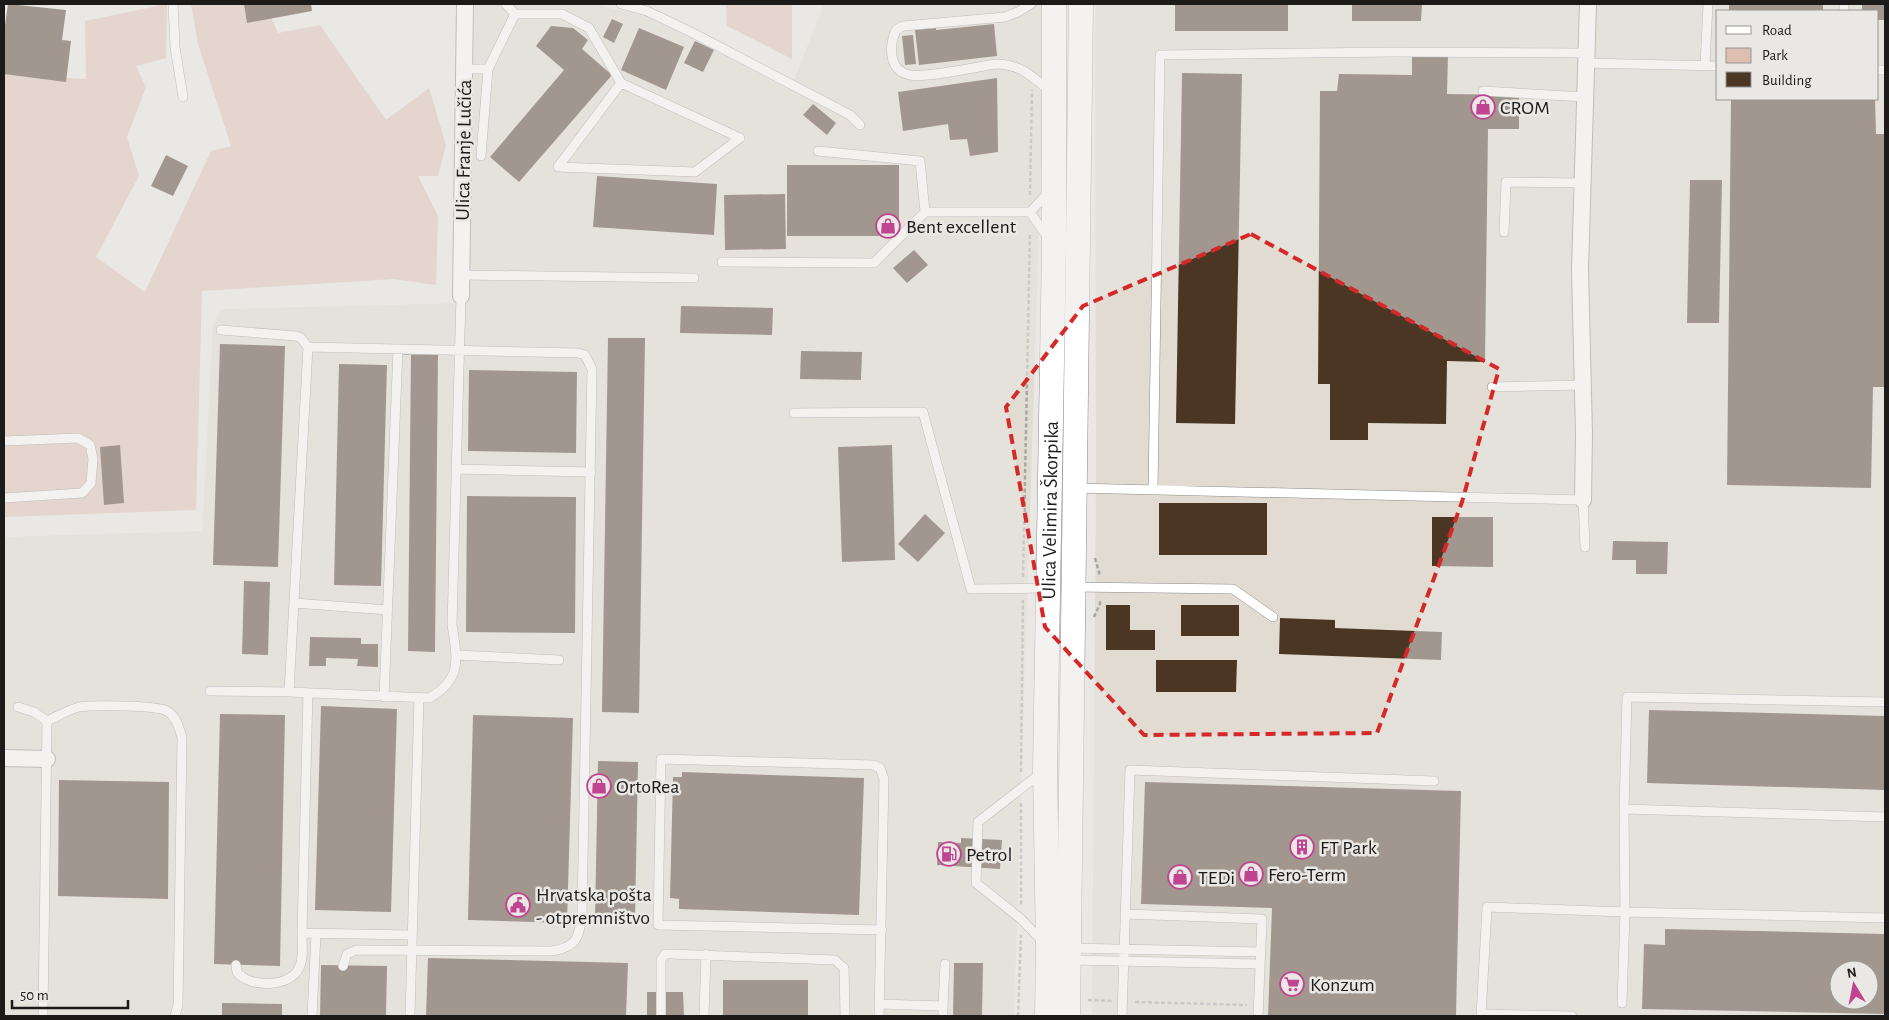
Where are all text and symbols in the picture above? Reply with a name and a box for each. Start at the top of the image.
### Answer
legend [1716,10,1879,100]
text: Road [1762,23,1792,38]
text: Park [1762,48,1788,63]
text: Building [1762,73,1812,88]
street label: Ulica Franje Lučića [453,79,475,221]
shop icon: CROM [1470,94,1496,120]
place label: CROM [1500,98,1550,118]
shop icon: Bent excellent [875,213,901,239]
place label: Bent excellent [906,217,1017,237]
street label: Ulica Velimira Škorpika [1039,421,1062,600]
shop icon: OrtoRea [586,773,612,799]
place label: OrtoRea [616,777,680,797]
building icon: FT Park [1289,834,1315,860]
place label: FT Park [1320,838,1377,858]
fuel station icon: Petrol [936,841,962,867]
place label: Petrol [966,845,1012,865]
shop icon: Fero-Term [1238,861,1264,887]
shop icon: TEDi [1167,864,1193,890]
place label: Fero-Term [1268,865,1346,885]
place label: TEDi [1198,868,1235,888]
place label: Hrvatska pošta - otpremništvo [536,885,652,928]
public building icon: Hrvatska pošta - otpremništvo [505,892,531,918]
north arrow [1829,960,1879,1010]
text: N [1846,965,1858,981]
supermarket icon: Konzum [1279,971,1305,997]
place label: Konzum [1310,975,1375,995]
scale bar [12,978,129,1010]
text: 50 m [20,988,49,1003]

